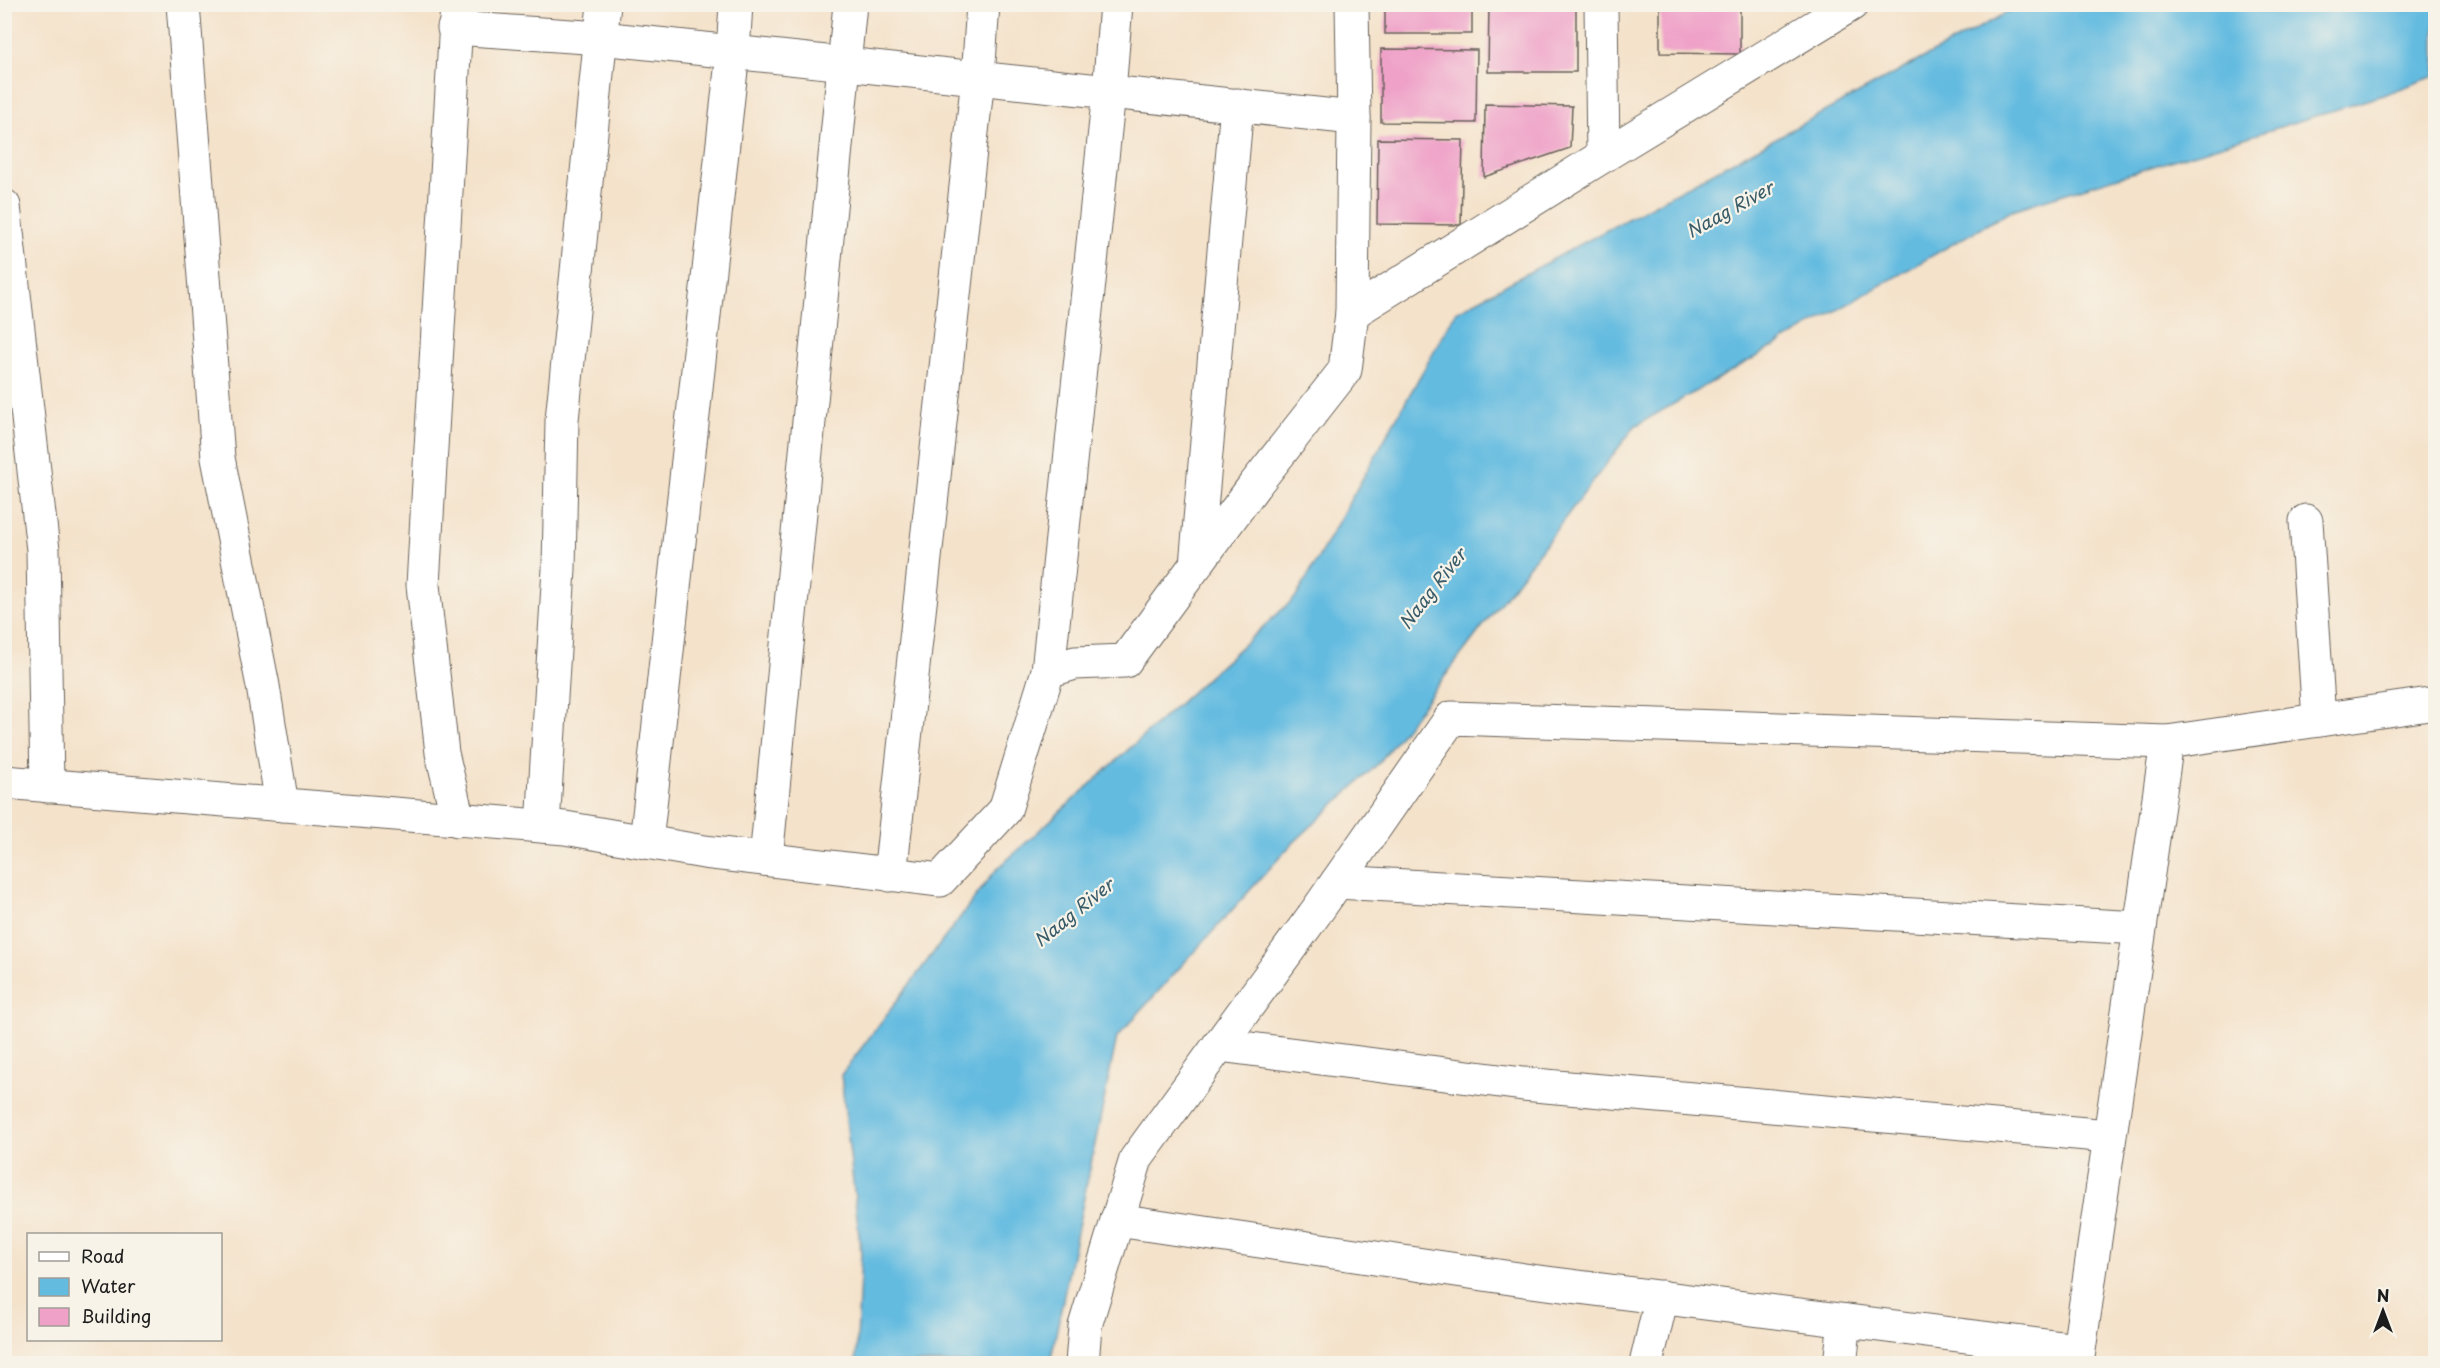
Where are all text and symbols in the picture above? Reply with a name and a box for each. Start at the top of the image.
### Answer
water label: Naag River [1681,172,1780,244]
water label: Naag River [1392,540,1474,634]
water label: Naag River [1027,869,1121,952]
legend [27,1233,222,1341]
text: Road [81,1242,125,1269]
text: Water [81,1272,136,1299]
north arrow [2353,1281,2413,1341]
text: N [2377,1283,2389,1307]
text: Building [81,1302,151,1329]

